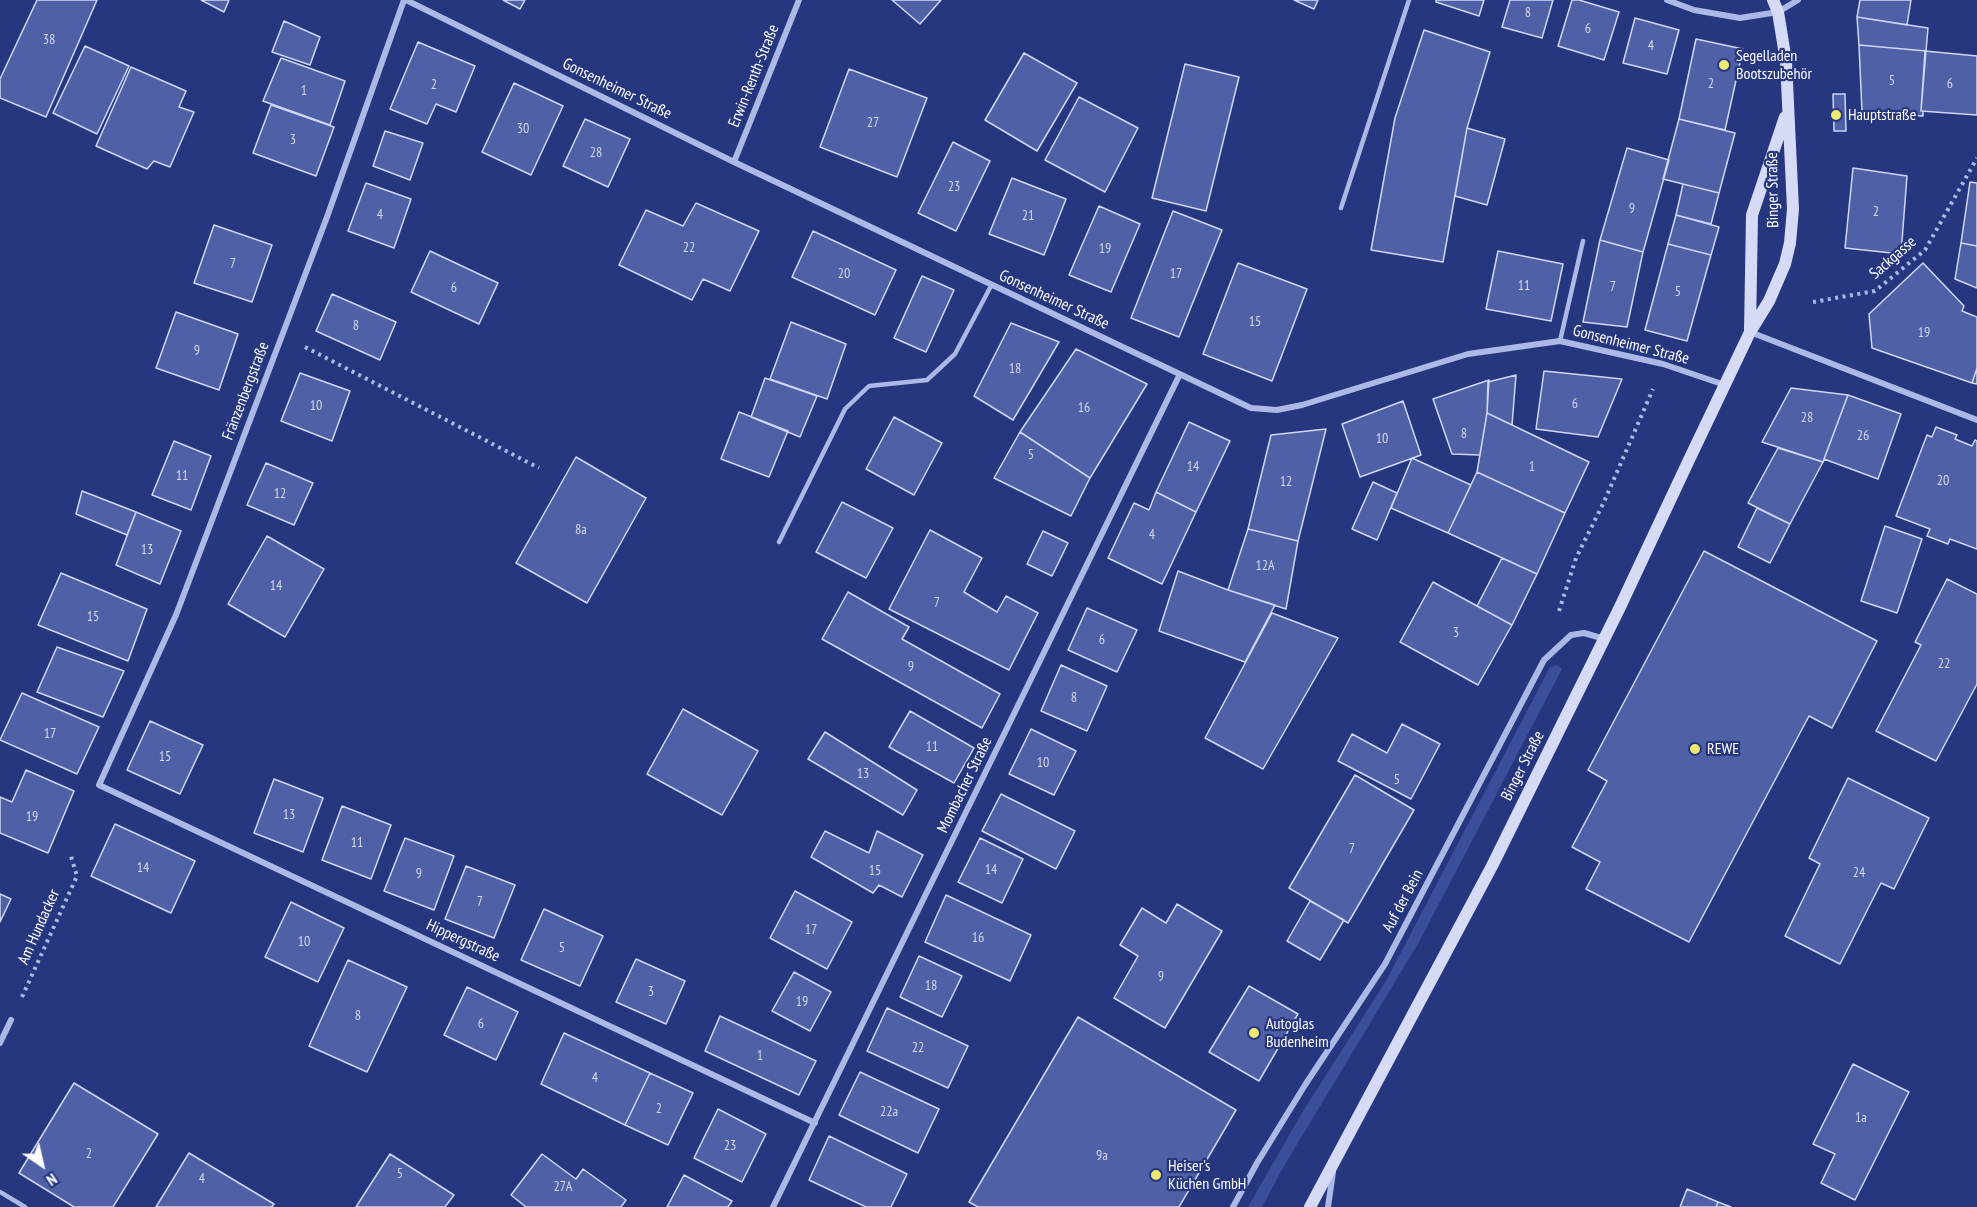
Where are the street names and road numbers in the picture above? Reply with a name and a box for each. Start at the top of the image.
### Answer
street label: Erwin-Renth-Straße [725,22,783,130]
street label: Gonsenheimer Straße [559,54,675,124]
street label: Binger Straße [1763,152,1783,228]
street label: Sackgasse [1866,232,1920,284]
street label: Gonsenheimer Straße [996,266,1112,334]
street label: Gonsenheimer Straße [1571,321,1691,369]
street label: Fränzenbergstraße [218,339,274,443]
street label: Binger Straße [1497,728,1549,804]
street label: Mombacher Straße [933,734,997,836]
street label: Auf der Bein [1379,866,1427,936]
street label: Am Hundacker [14,887,64,967]
street label: Hippergstraße [423,916,503,966]

